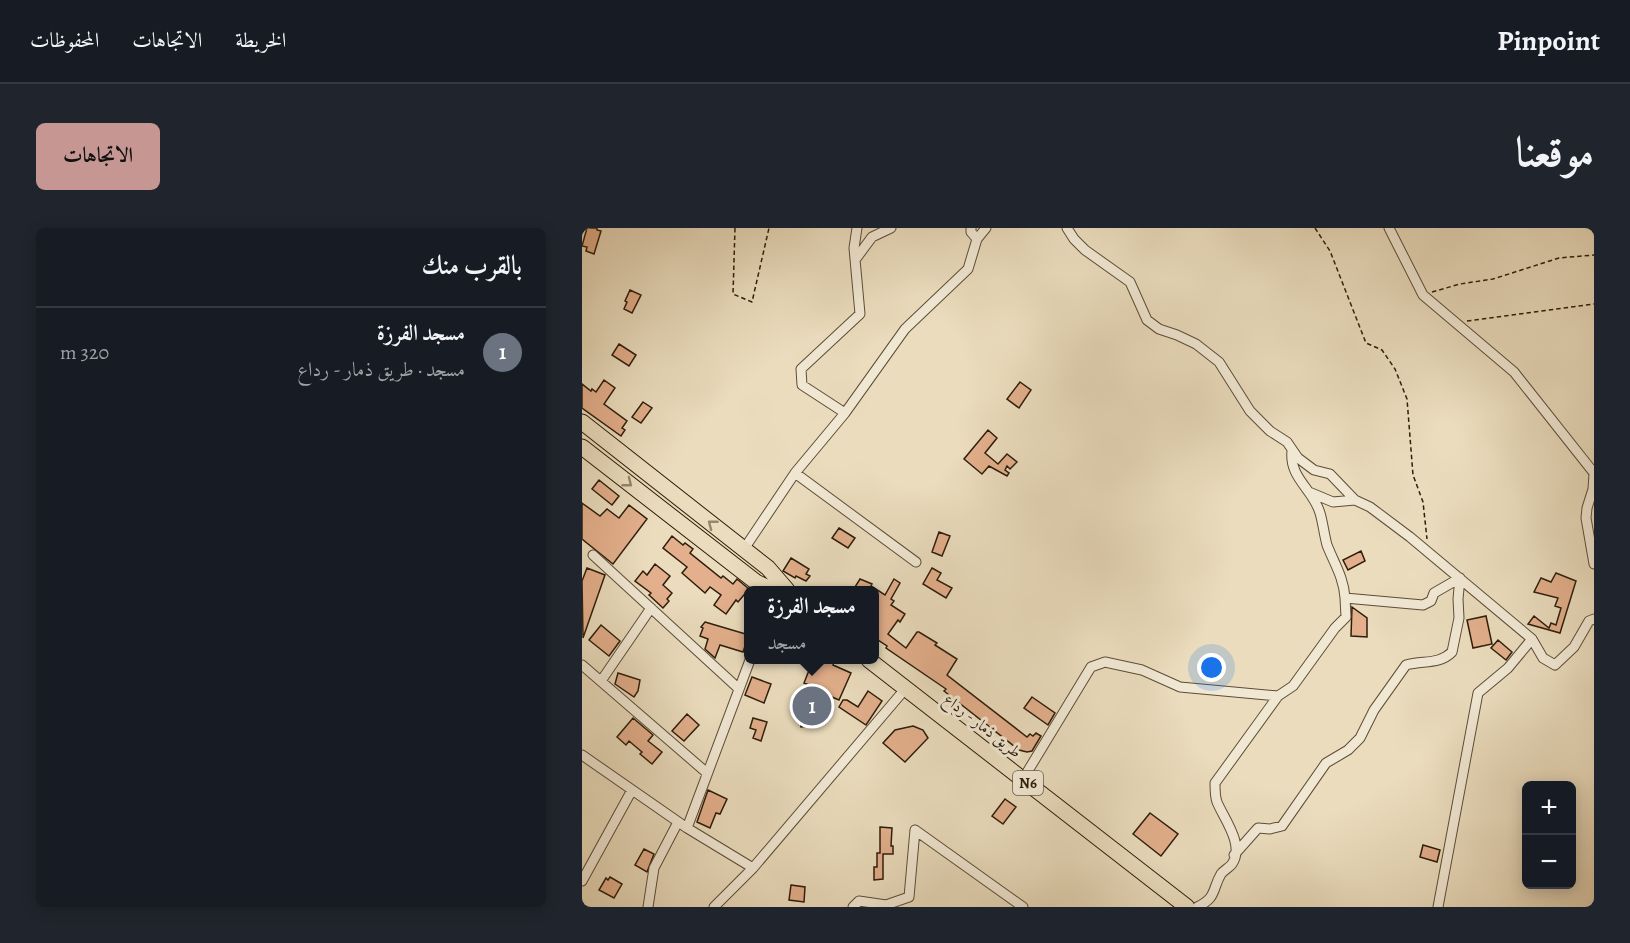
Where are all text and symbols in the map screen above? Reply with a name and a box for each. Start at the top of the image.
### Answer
text: Pinpoint [1497,22,1600,60]
text: المحفوظات [30,26,99,54]
text: الاتجاهات [132,26,202,54]
text: الخريطة [235,26,286,54]
button: الاتجاهات [36,123,160,190]
text: موقعنا [1516,123,1594,180]
text: بالقرب منك [421,248,522,283]
text: مسجد الفرزة [377,318,465,348]
text: 320 m [60,339,109,366]
text: 1 [499,339,506,366]
text: مسجد · طريق ذمار - رداع [297,356,465,383]
one-way arrow [621,475,632,486]
one-way arrow [708,521,719,532]
popup [744,586,879,664]
text: مسجد الفرزة [767,591,856,621]
text: مسجد [767,629,807,656]
your location [1197,653,1226,682]
pin: 1 [792,684,832,728]
street label: طريق ذمار - رداع [938,688,1026,765]
road number: N6 [1013,771,1043,795]
map controls [1522,781,1576,889]
button: + [1522,781,1576,835]
button: − [1522,835,1576,889]

